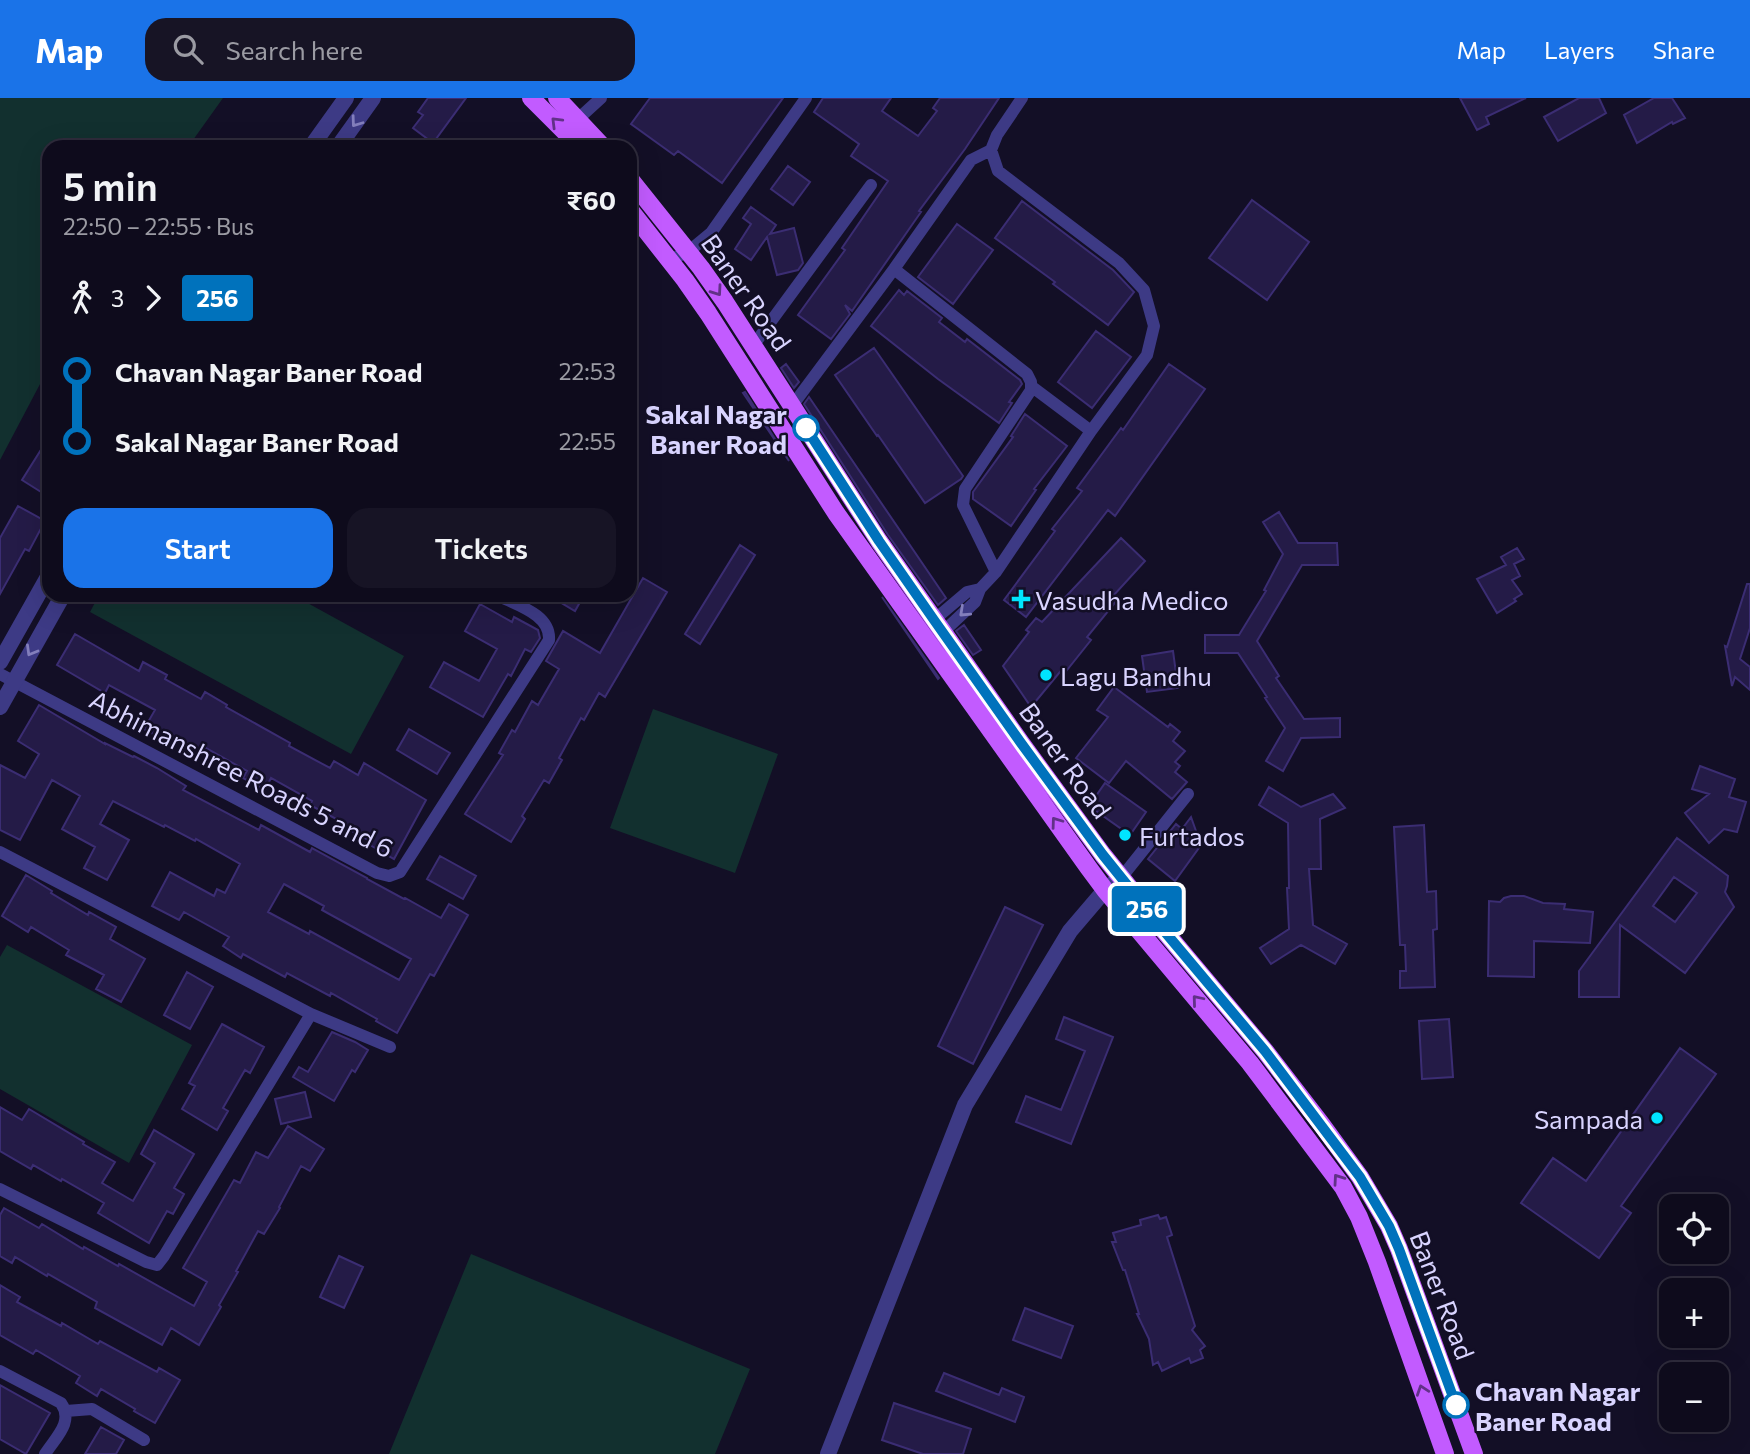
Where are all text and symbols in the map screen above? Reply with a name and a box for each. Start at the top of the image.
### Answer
search box [145,18,635,81]
text: Map [35,29,103,70]
icon: search [169,30,207,68]
text: Search here [225,34,363,65]
text: Map [1457,35,1506,64]
text: Layers [1544,35,1615,64]
text: Share [1653,35,1715,64]
one-way arrow [351,115,364,127]
one-way arrow [551,118,564,131]
text: 5 min [63,162,158,209]
text: ₹60 [567,184,616,215]
text: 22:50 – 22:55 · Bus [63,212,254,240]
street label: Baner Road [696,228,798,356]
icon: walk [63,279,101,317]
icon: forward [134,279,172,317]
text: 256 [196,283,239,312]
one-way arrow [709,283,721,296]
text: 3 [111,284,124,312]
text: Chavan Nagar Baner Road [115,356,422,387]
text: 22:53 [559,357,616,385]
place label: Sakal Nagar Baner Road [645,398,787,459]
marker: Sakal Nagar Baner Road [793,415,819,441]
text: Sakal Nagar Baner Road [115,426,399,457]
text: 22:55 [559,427,616,455]
button: Start [63,508,333,588]
button: Tickets [347,508,616,588]
place label: Vasudha Medico [1035,584,1229,615]
marker: Vasudha Medico [1013,591,1029,607]
one-way arrow [959,604,972,617]
one-way arrow [27,643,40,656]
place label: Lagu Bandhu [1060,660,1212,691]
marker: Lagu Bandhu [1038,667,1054,683]
street label: Abhimanshree Roads 5 and 6 [85,683,399,863]
street label: Baner Road [1014,696,1118,824]
one-way arrow [1051,817,1064,830]
place label: Furtados [1139,820,1245,851]
marker: Furtados [1117,827,1133,843]
line badge: 256 [1107,886,1187,932]
text: 256 [1126,894,1168,923]
one-way arrow [1193,996,1205,1009]
place label: Sampada [1534,1103,1643,1134]
marker: Sampada [1649,1110,1665,1126]
one-way arrow [1334,1174,1346,1187]
map controls [1659,1194,1729,1432]
button: locate [1659,1194,1729,1264]
street label: Baner Road [1404,1226,1482,1364]
button: + [1659,1278,1729,1348]
button: − [1659,1362,1729,1432]
place label: Chavan Nagar Baner Road [1475,1375,1641,1436]
one-way arrow [1416,1384,1430,1396]
marker: Chavan Nagar Baner Road [1443,1392,1469,1418]

